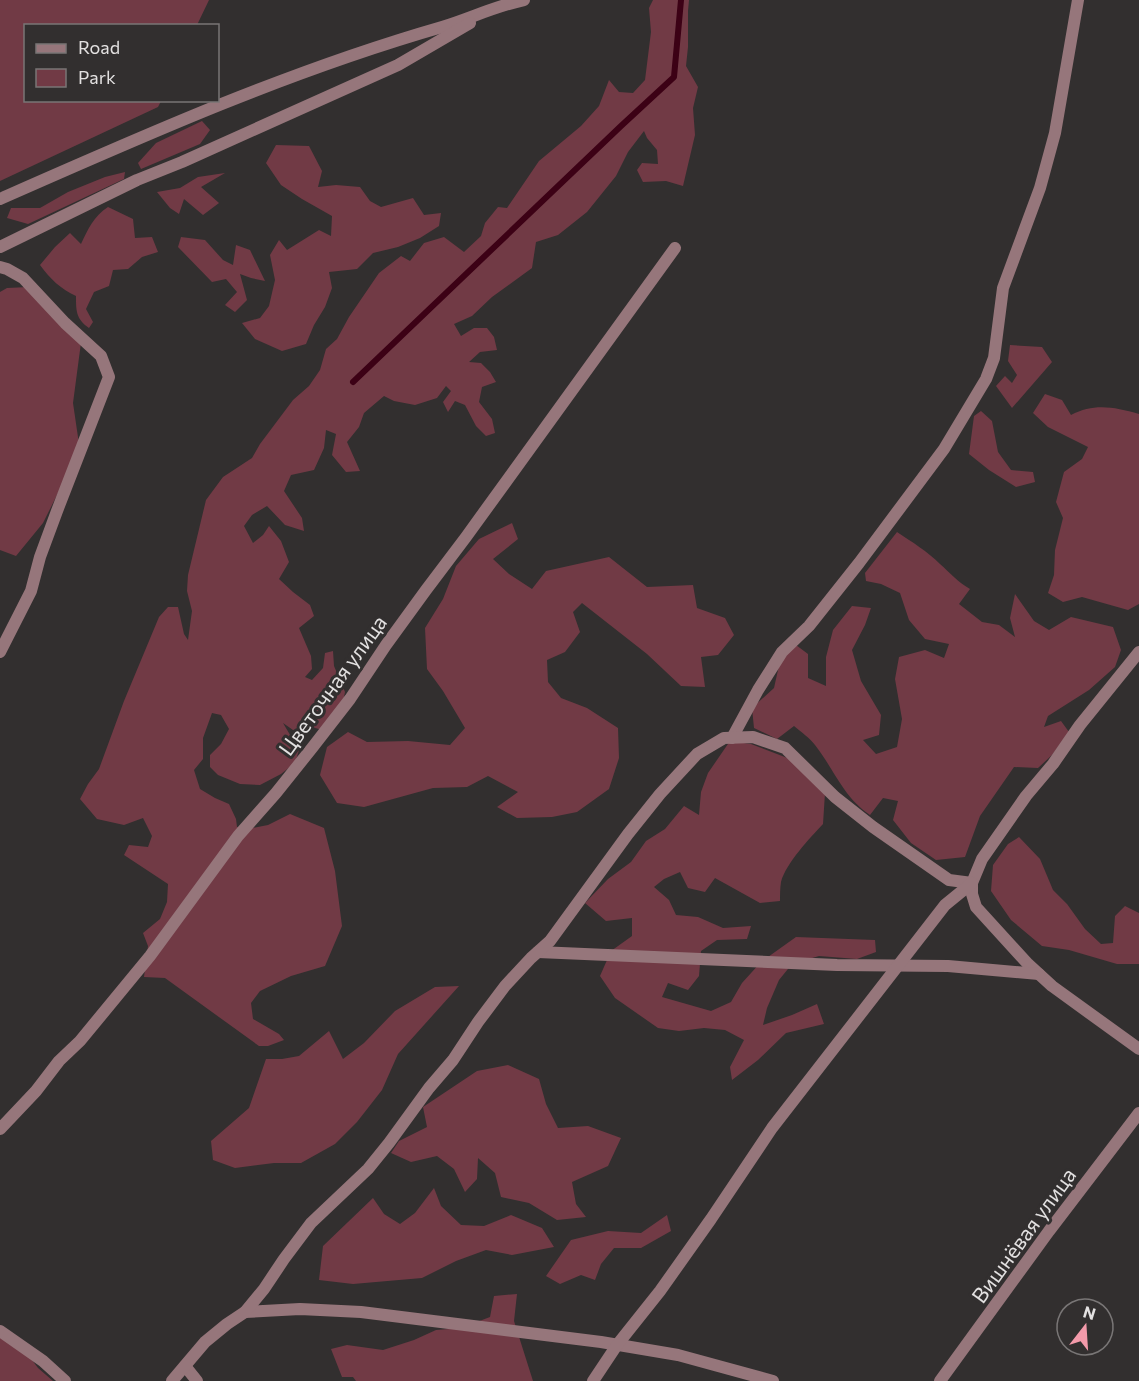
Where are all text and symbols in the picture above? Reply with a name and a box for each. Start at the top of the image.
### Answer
legend [24,24,219,102]
text: Road [78,36,120,58]
text: Park [78,66,116,88]
street label: Цветочная улица [273,610,391,760]
street label: Вишнёвая улица [966,1163,1080,1307]
north arrow [1055,1297,1115,1357]
text: N [1081,1301,1098,1323]

